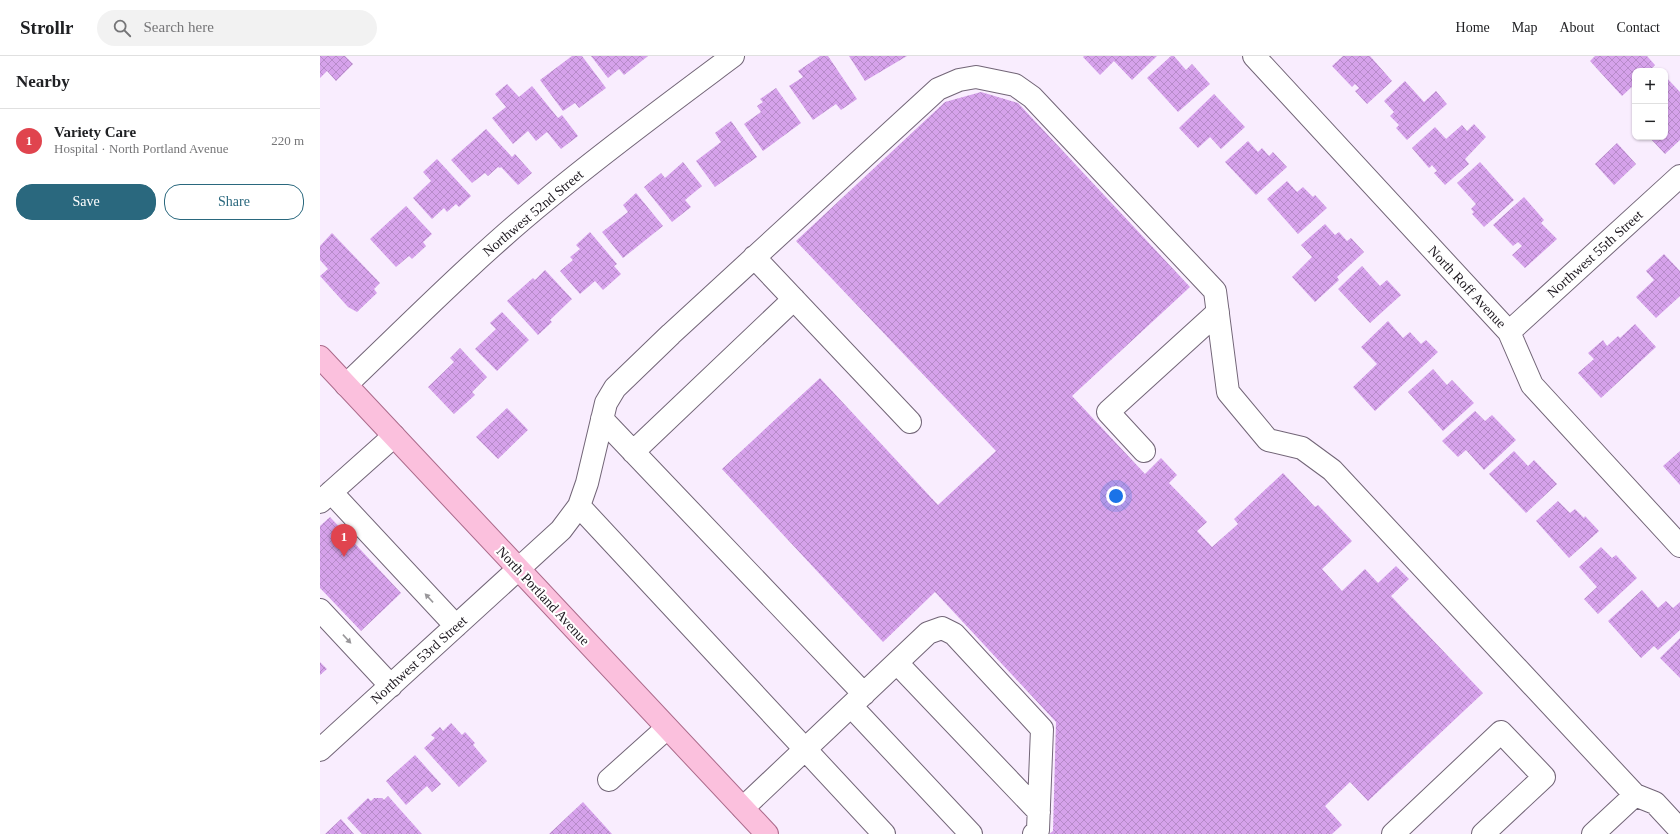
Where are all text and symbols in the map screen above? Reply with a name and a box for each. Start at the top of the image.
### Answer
search box [97,10,377,46]
text: Strollr [20,17,73,38]
icon: search [111,17,133,39]
text: Search here [143,19,214,35]
text: Home [1456,20,1490,35]
text: Map [1512,20,1537,35]
text: About [1559,20,1594,35]
text: Contact [1616,20,1660,35]
map controls [1632,68,1668,140]
button: + [1632,68,1668,104]
text: Nearby [16,72,70,91]
button: − [1632,104,1668,140]
text: Variety Care [54,124,136,140]
text: 1 [26,133,32,148]
text: 220 m [271,133,304,148]
text: Hospital · North Portland Avenue [54,141,229,156]
street label: Northwest 52nd Street [480,167,586,259]
button: Save [16,184,156,220]
button: Share [164,184,304,220]
street label: Northwest 55th Street [1544,207,1646,301]
street label: North Roff Avenue [1425,243,1509,331]
your location [1106,486,1126,506]
pin: 1 [331,524,357,557]
street label: North Portland Avenue [494,544,592,648]
one-way arrow [425,593,434,603]
street label: Northwest 53rd Street [368,613,470,707]
one-way arrow [342,634,351,644]

